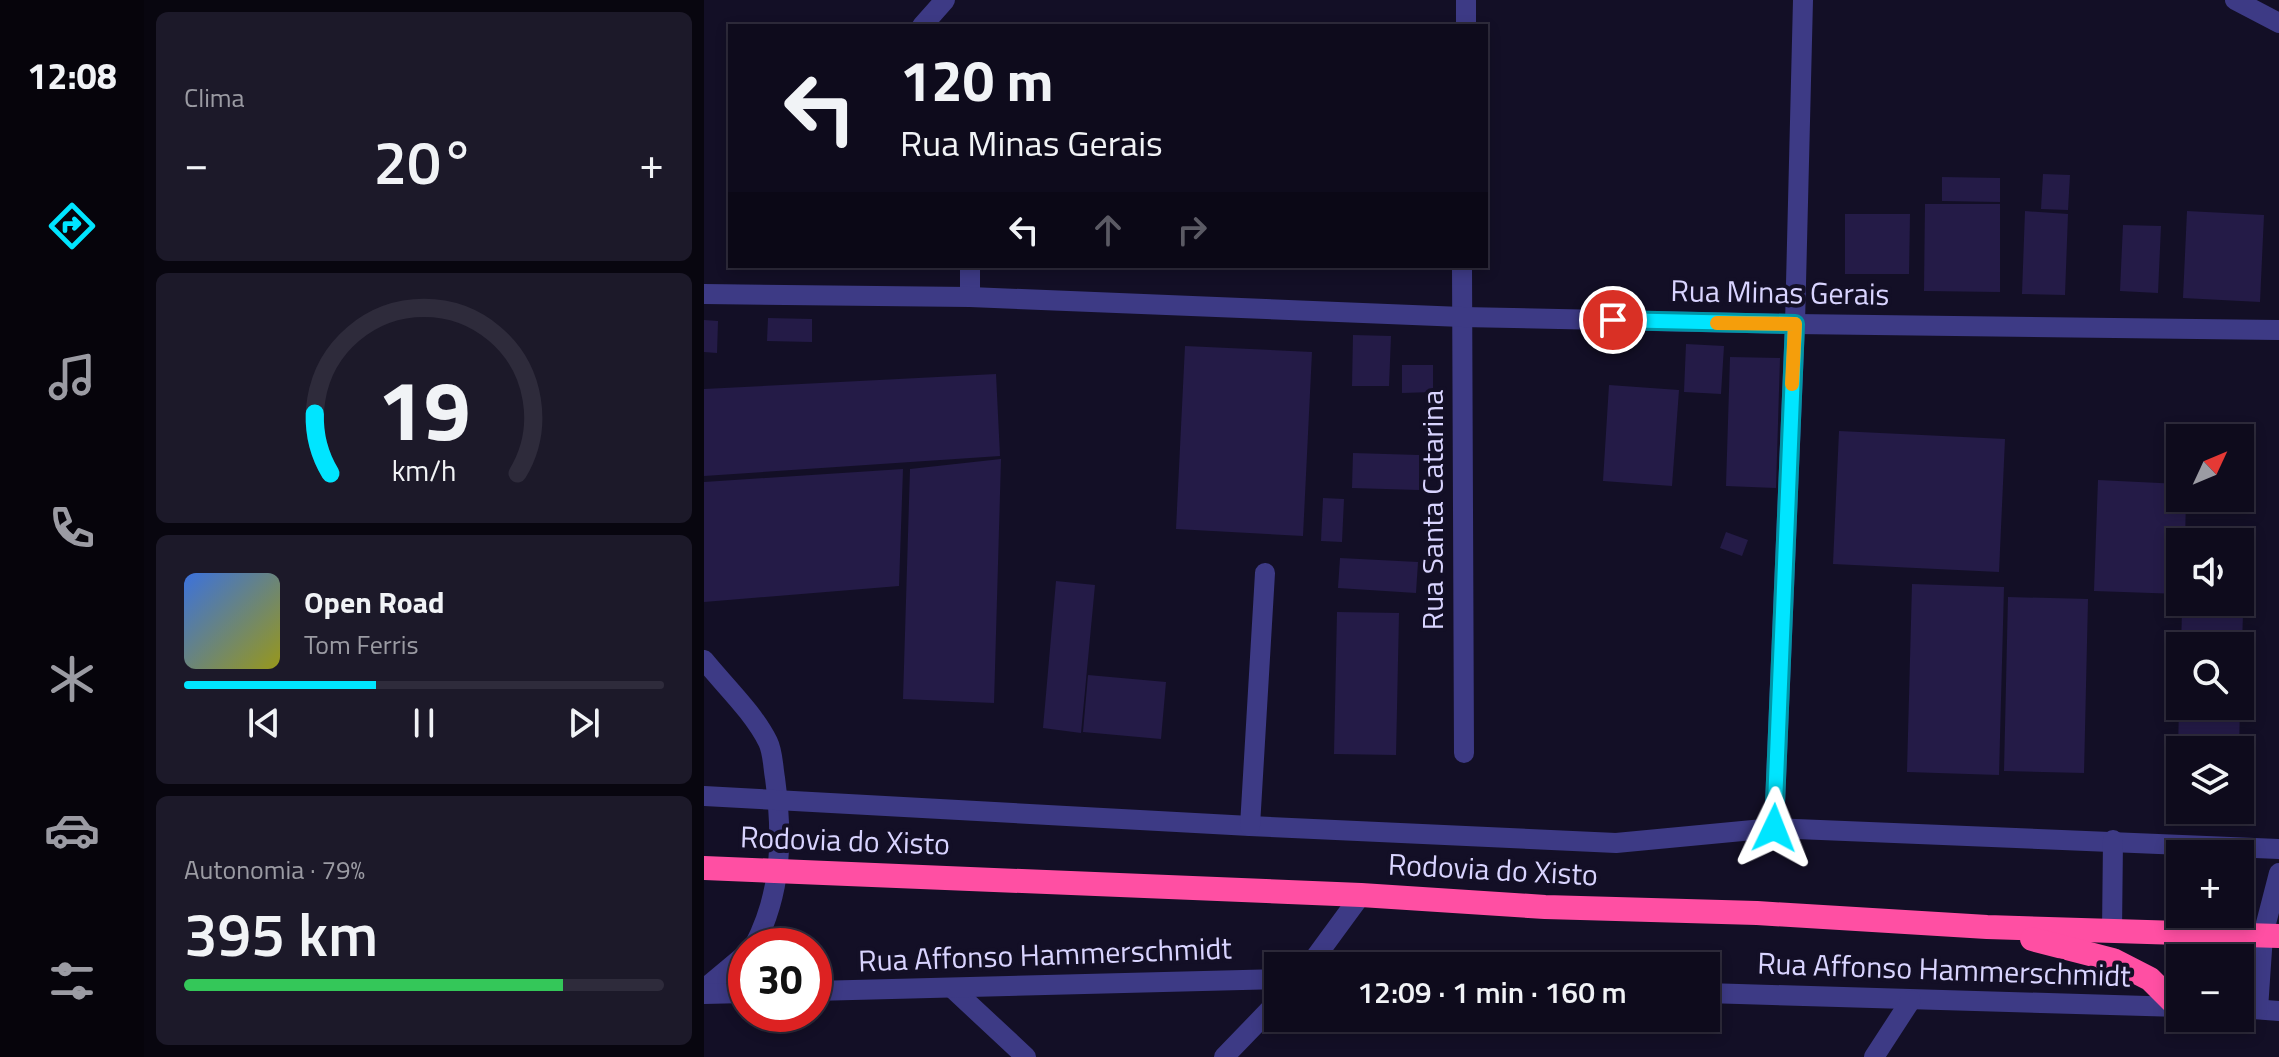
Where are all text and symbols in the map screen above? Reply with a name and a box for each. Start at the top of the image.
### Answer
text: 120 m [900,38,1053,123]
text: 12:08 [27,48,117,103]
icon: left [768,56,872,160]
text: Clima [184,78,245,117]
text: Rua Minas Gerais [900,115,1163,170]
text: 20° [374,116,474,207]
text: − [184,129,209,196]
text: + [639,129,664,196]
icon: directions [44,198,100,254]
icon: left [1002,208,1046,252]
icon: ahead [1086,208,1130,252]
icon: right [1170,208,1214,252]
street label: Rua Minas Gerais [1670,267,1890,317]
pin [1579,286,1647,354]
icon: arrive [1591,298,1635,342]
text: 19 [377,345,471,471]
icon: music [44,349,100,405]
street label: Rua Santa Catarina [1409,390,1455,630]
north arrow [2166,424,2254,512]
map controls [2166,424,2254,1032]
text: km/h [392,449,456,492]
icon: phone [44,500,100,556]
button: sound [2166,528,2254,616]
text: Open Road [304,579,445,625]
text: Tom Ferris [304,625,419,664]
button: search [2166,632,2254,720]
icon: climate [44,651,100,707]
icon: previous [242,701,286,745]
icon: pause [402,701,446,745]
icon: next [562,701,606,745]
button: layers [2166,736,2254,824]
position arrow [1732,786,1816,870]
icon: car [44,802,100,858]
street label: Rodovia do Xisto [739,813,951,867]
button: + [2166,840,2254,928]
street label: Rodovia do Xisto [1387,841,1599,897]
text: Autonomia · 79% [184,850,365,889]
text: 395 km [184,888,378,979]
street label: Rua Affonso Hammerschmidt [857,924,1233,984]
speed limit sign: 30 [728,928,832,1032]
street label: Rua Affonso Hammerschmidt [1756,939,2132,999]
button: − [2166,944,2254,1032]
icon: filters [44,953,100,1009]
text: 12:09 · 1 min · 160 m [1357,969,1627,1015]

